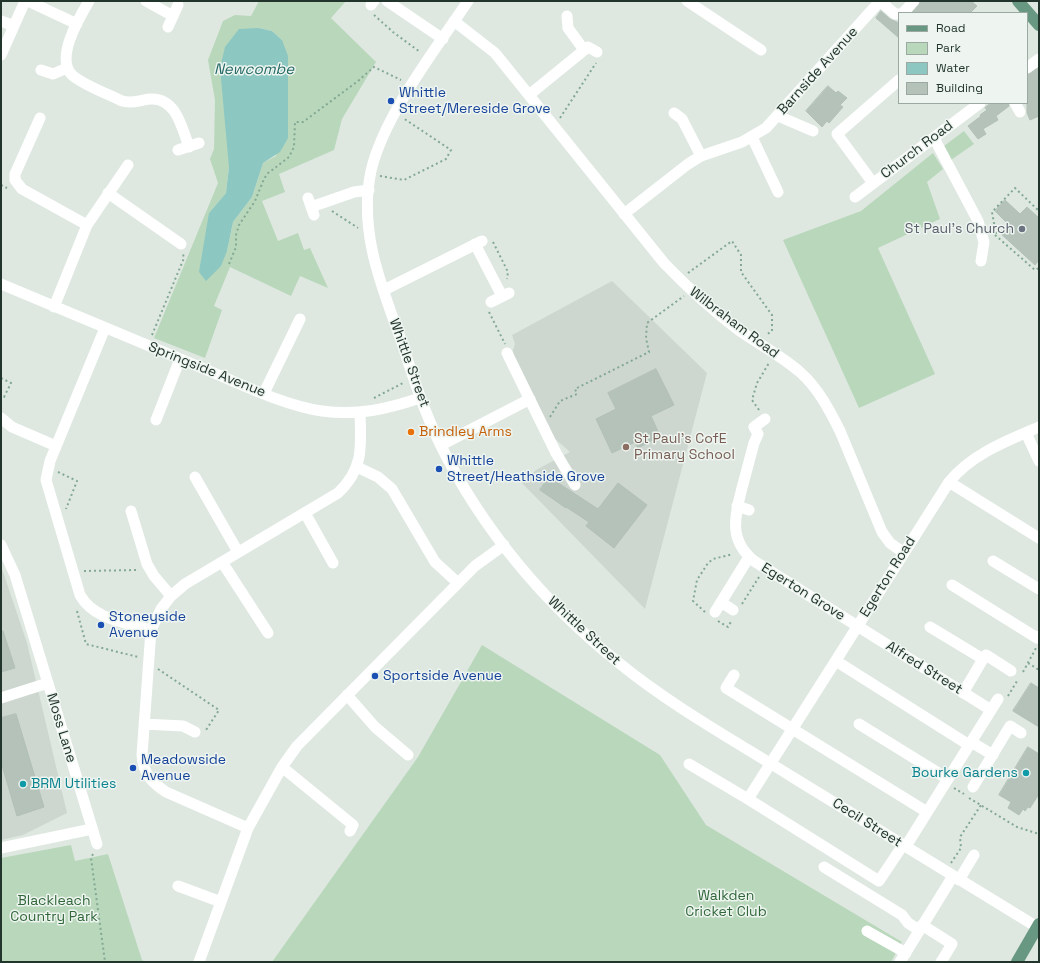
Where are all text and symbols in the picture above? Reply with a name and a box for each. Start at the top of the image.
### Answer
legend [898,12,1028,104]
text: Road [936,20,965,36]
street label: Barnside Avenue [774,24,862,118]
text: Park [936,40,961,56]
text: Water [936,60,970,76]
water label: Newcombe [214,61,294,79]
text: Building [936,80,983,96]
place label: Whittle Street/Mereside Grove [399,85,551,118]
marker: Whittle Street/Mereside Grove [386,96,396,106]
street label: Church Road [878,117,956,183]
place label: St Paul's Church [905,221,1014,237]
marker: St Paul's Church [1017,224,1027,234]
street label: Wilbraham Road [686,284,782,362]
street label: Whittle Street [385,316,433,410]
street label: Springside Avenue [146,339,268,401]
place label: Brindley Arms [419,424,512,440]
marker: Brindley Arms [406,427,416,437]
place label: St Paul's CofE Primary School [634,431,735,464]
marker: St Paul's CofE Primary School [621,442,631,452]
place label: Whittle Street/Heathside Grove [447,453,605,486]
marker: Whittle Street/Heathside Grove [434,464,444,474]
street label: Egerton Road [857,534,919,620]
street label: Egerton Grove [758,560,848,624]
street label: Whittle Street [544,593,624,669]
place label: Stoneyside Avenue [109,609,186,642]
marker: Stoneyside Avenue [96,620,106,630]
street label: Alfred Street [883,638,965,698]
place label: Sportside Avenue [383,668,502,684]
marker: Sportside Avenue [370,671,380,681]
street label: Moss Lane [42,691,80,765]
place label: Meadowside Avenue [141,752,226,784]
marker: Meadowside Avenue [128,763,138,773]
place label: Bourke Gardens [912,765,1018,781]
marker: Bourke Gardens [1021,768,1031,778]
place label: BRM Utilities [31,776,116,792]
marker: BRM Utilities [18,779,28,789]
street label: Cecil Street [829,795,905,851]
park label: Walkden Cricket Club [685,888,767,920]
park label: Blackleach Country Park [10,893,98,926]

